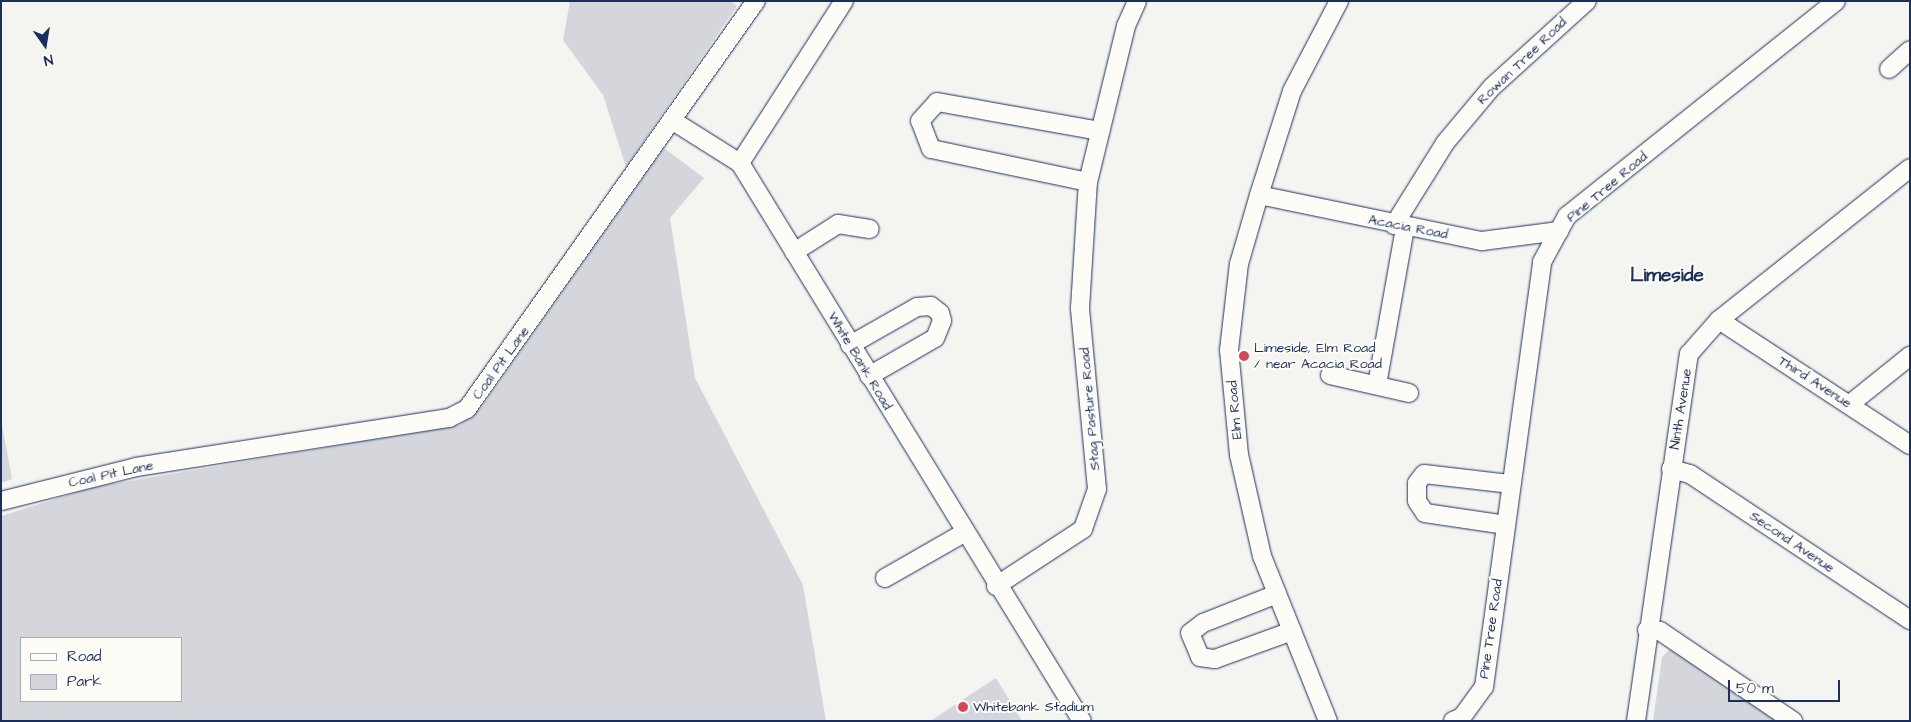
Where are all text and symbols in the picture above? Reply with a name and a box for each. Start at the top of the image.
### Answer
street label: Rowan Tree Road [1474,14,1570,108]
north arrow [20,20,70,70]
text: N [42,49,55,70]
street label: Pine Tree Road [1563,148,1651,226]
street label: Acacia Road [1367,211,1449,243]
district label: Limeside [1630,265,1704,287]
street label: White Bank Road [824,309,896,413]
street label: Coal Pit Lane [469,323,533,403]
place label: Limeside, Elm Road / near Acacia Road [1254,340,1382,372]
street label: Stag Pasture Road [1076,347,1104,471]
marker: Limeside, Elm Road / near Acacia Road [1238,350,1250,362]
street label: Third Avenue [1775,352,1855,412]
street label: Ninth Avenue [1666,367,1696,451]
street label: Elm Road [1224,380,1246,440]
street label: Coal Pit Lane [67,457,155,491]
street label: Second Avenue [1746,507,1838,577]
street label: Pine Tree Road [1476,578,1506,680]
legend [20,637,182,702]
text: Road [67,646,101,667]
scale bar [1731,670,1844,702]
text: Park [67,671,102,692]
text: 50 m [1736,678,1774,699]
place label: Whitebank Stadium [973,699,1094,715]
marker: Whitebank Stadium [957,701,969,713]

